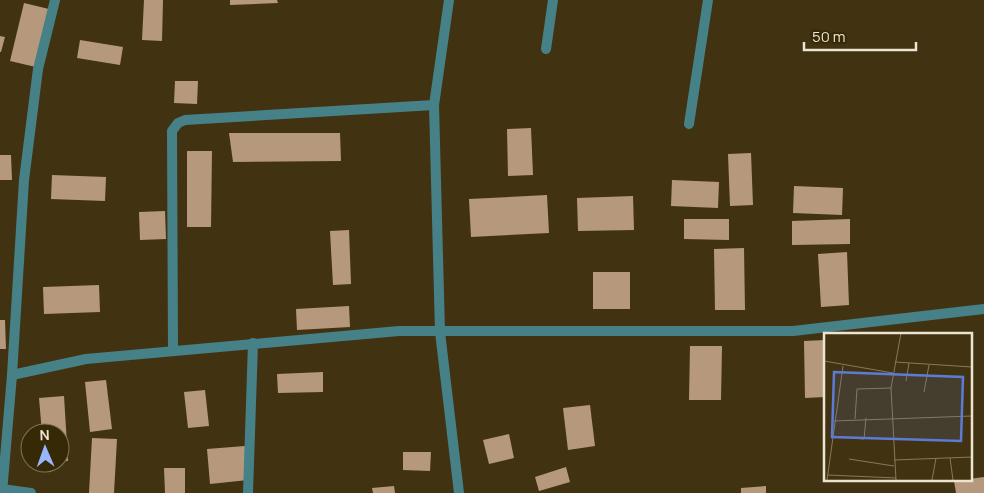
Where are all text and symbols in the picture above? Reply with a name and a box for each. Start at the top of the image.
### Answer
scale bar [804,20,916,52]
text: 50 m [812,26,846,47]
inset map [824,333,972,480]
north arrow [20,423,70,473]
text: N [39,425,50,444]

